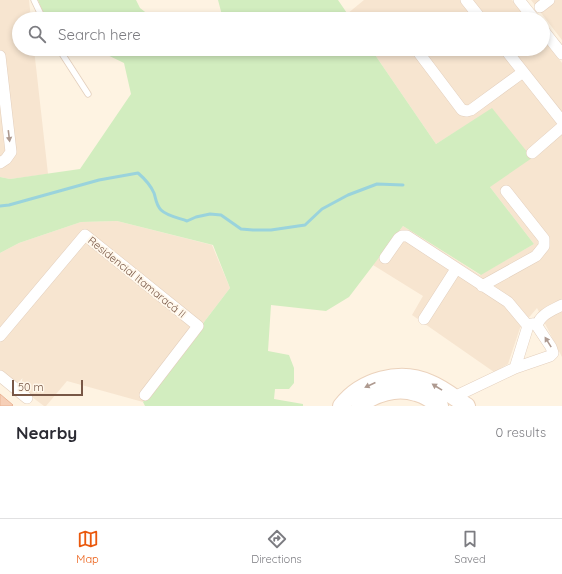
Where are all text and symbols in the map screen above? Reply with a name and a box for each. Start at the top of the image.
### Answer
search box [12,12,550,56]
icon: search [26,23,48,45]
text: Search here [58,25,141,44]
one-way arrow [6,130,12,143]
street label: Residencial Itamaracá II [85,233,189,321]
one-way arrow [544,337,552,347]
scale bar [12,378,83,397]
text: 50 m [18,380,44,394]
one-way arrow [363,382,375,388]
one-way arrow [432,383,442,391]
text: Nearby [16,422,77,443]
text: 0 results [495,424,546,440]
tab: Map [76,528,99,566]
tab: Directions [251,528,302,566]
tab: Saved [454,528,486,566]

